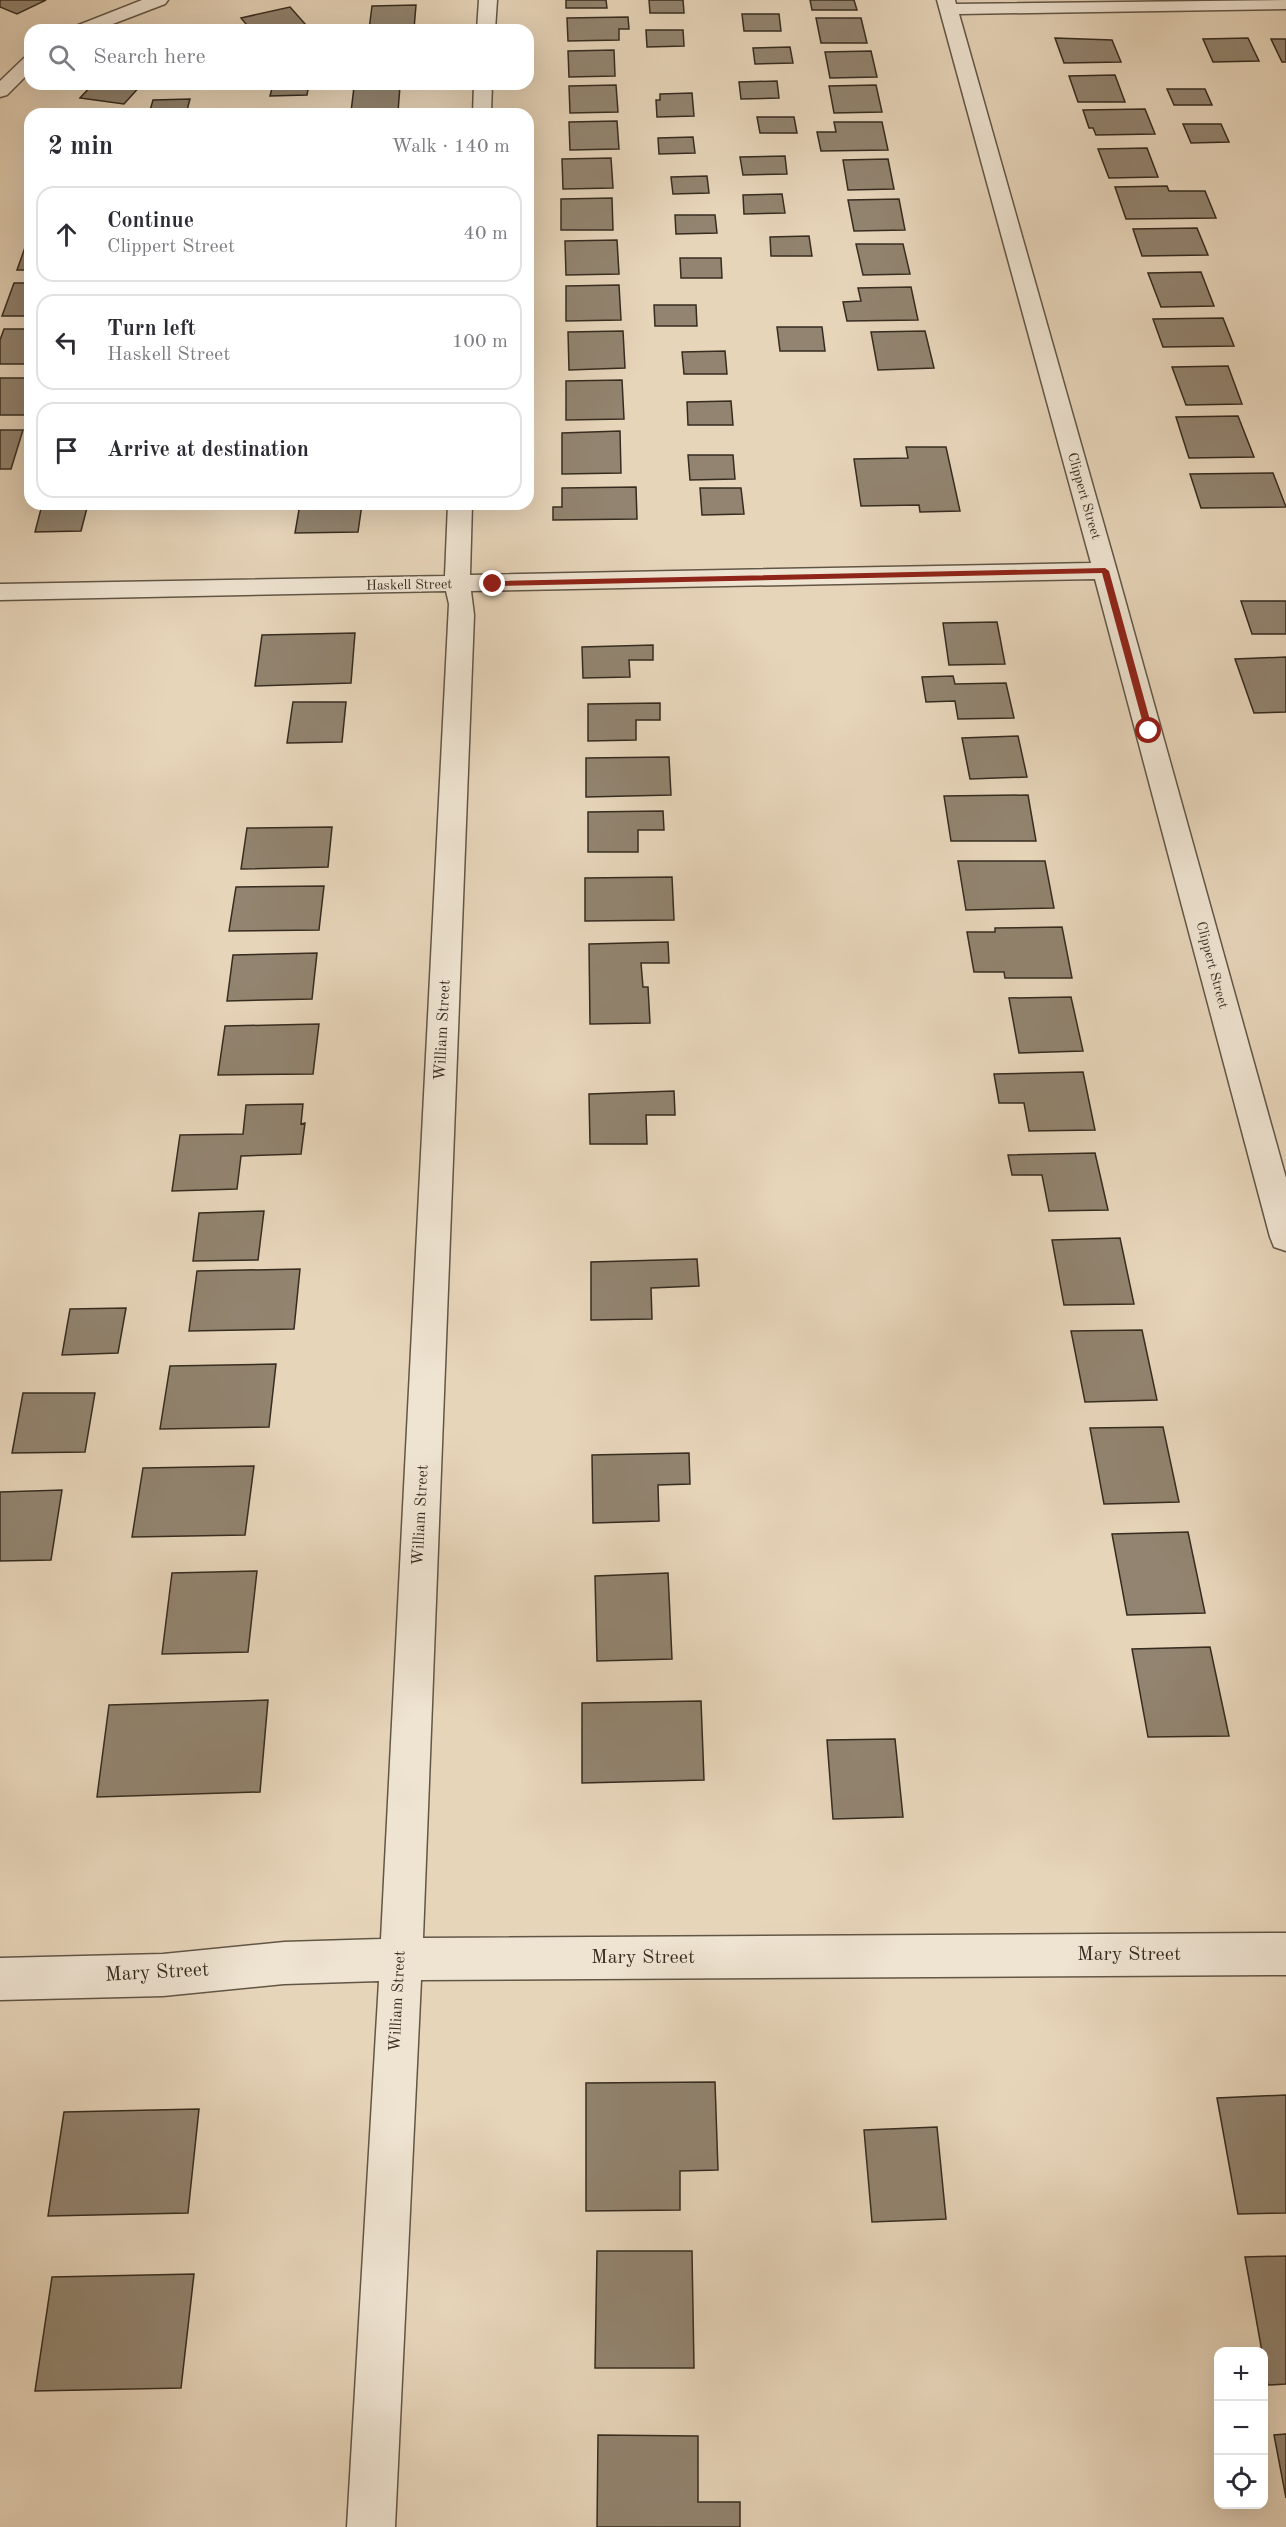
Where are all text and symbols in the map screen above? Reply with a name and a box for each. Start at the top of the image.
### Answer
search box [24,24,534,90]
icon: search [45,41,78,74]
text: Search here [93,46,206,68]
text: 2 min [48,134,113,160]
text: Walk · 140 m [391,137,510,157]
text: Continue [107,210,194,232]
icon: ahead [50,218,83,251]
text: 40 m [463,224,508,244]
text: Clippert Street [107,237,235,257]
text: Turn left [107,318,196,340]
icon: left [50,326,83,359]
text: 100 m [452,332,508,352]
text: Haskell Street [107,345,230,365]
icon: arrive [50,434,83,467]
text: Arrive at destination [107,439,309,461]
street label: Clippert Street [1065,451,1103,541]
route end [479,570,505,596]
street label: Haskell Street [366,577,452,593]
route start [1135,717,1161,743]
street label: Clippert Street [1194,920,1230,1010]
street label: William Street [432,979,454,1081]
street label: William Street [410,1464,432,1566]
street label: Mary Street [1077,1945,1181,1965]
street label: Mary Street [591,1948,695,1968]
street label: William Street [387,1950,409,2052]
street label: Mary Street [105,1960,209,1986]
map controls [1214,2347,1268,2509]
button: + [1214,2347,1268,2401]
button: − [1214,2401,1268,2455]
button: locate [1214,2455,1268,2509]

